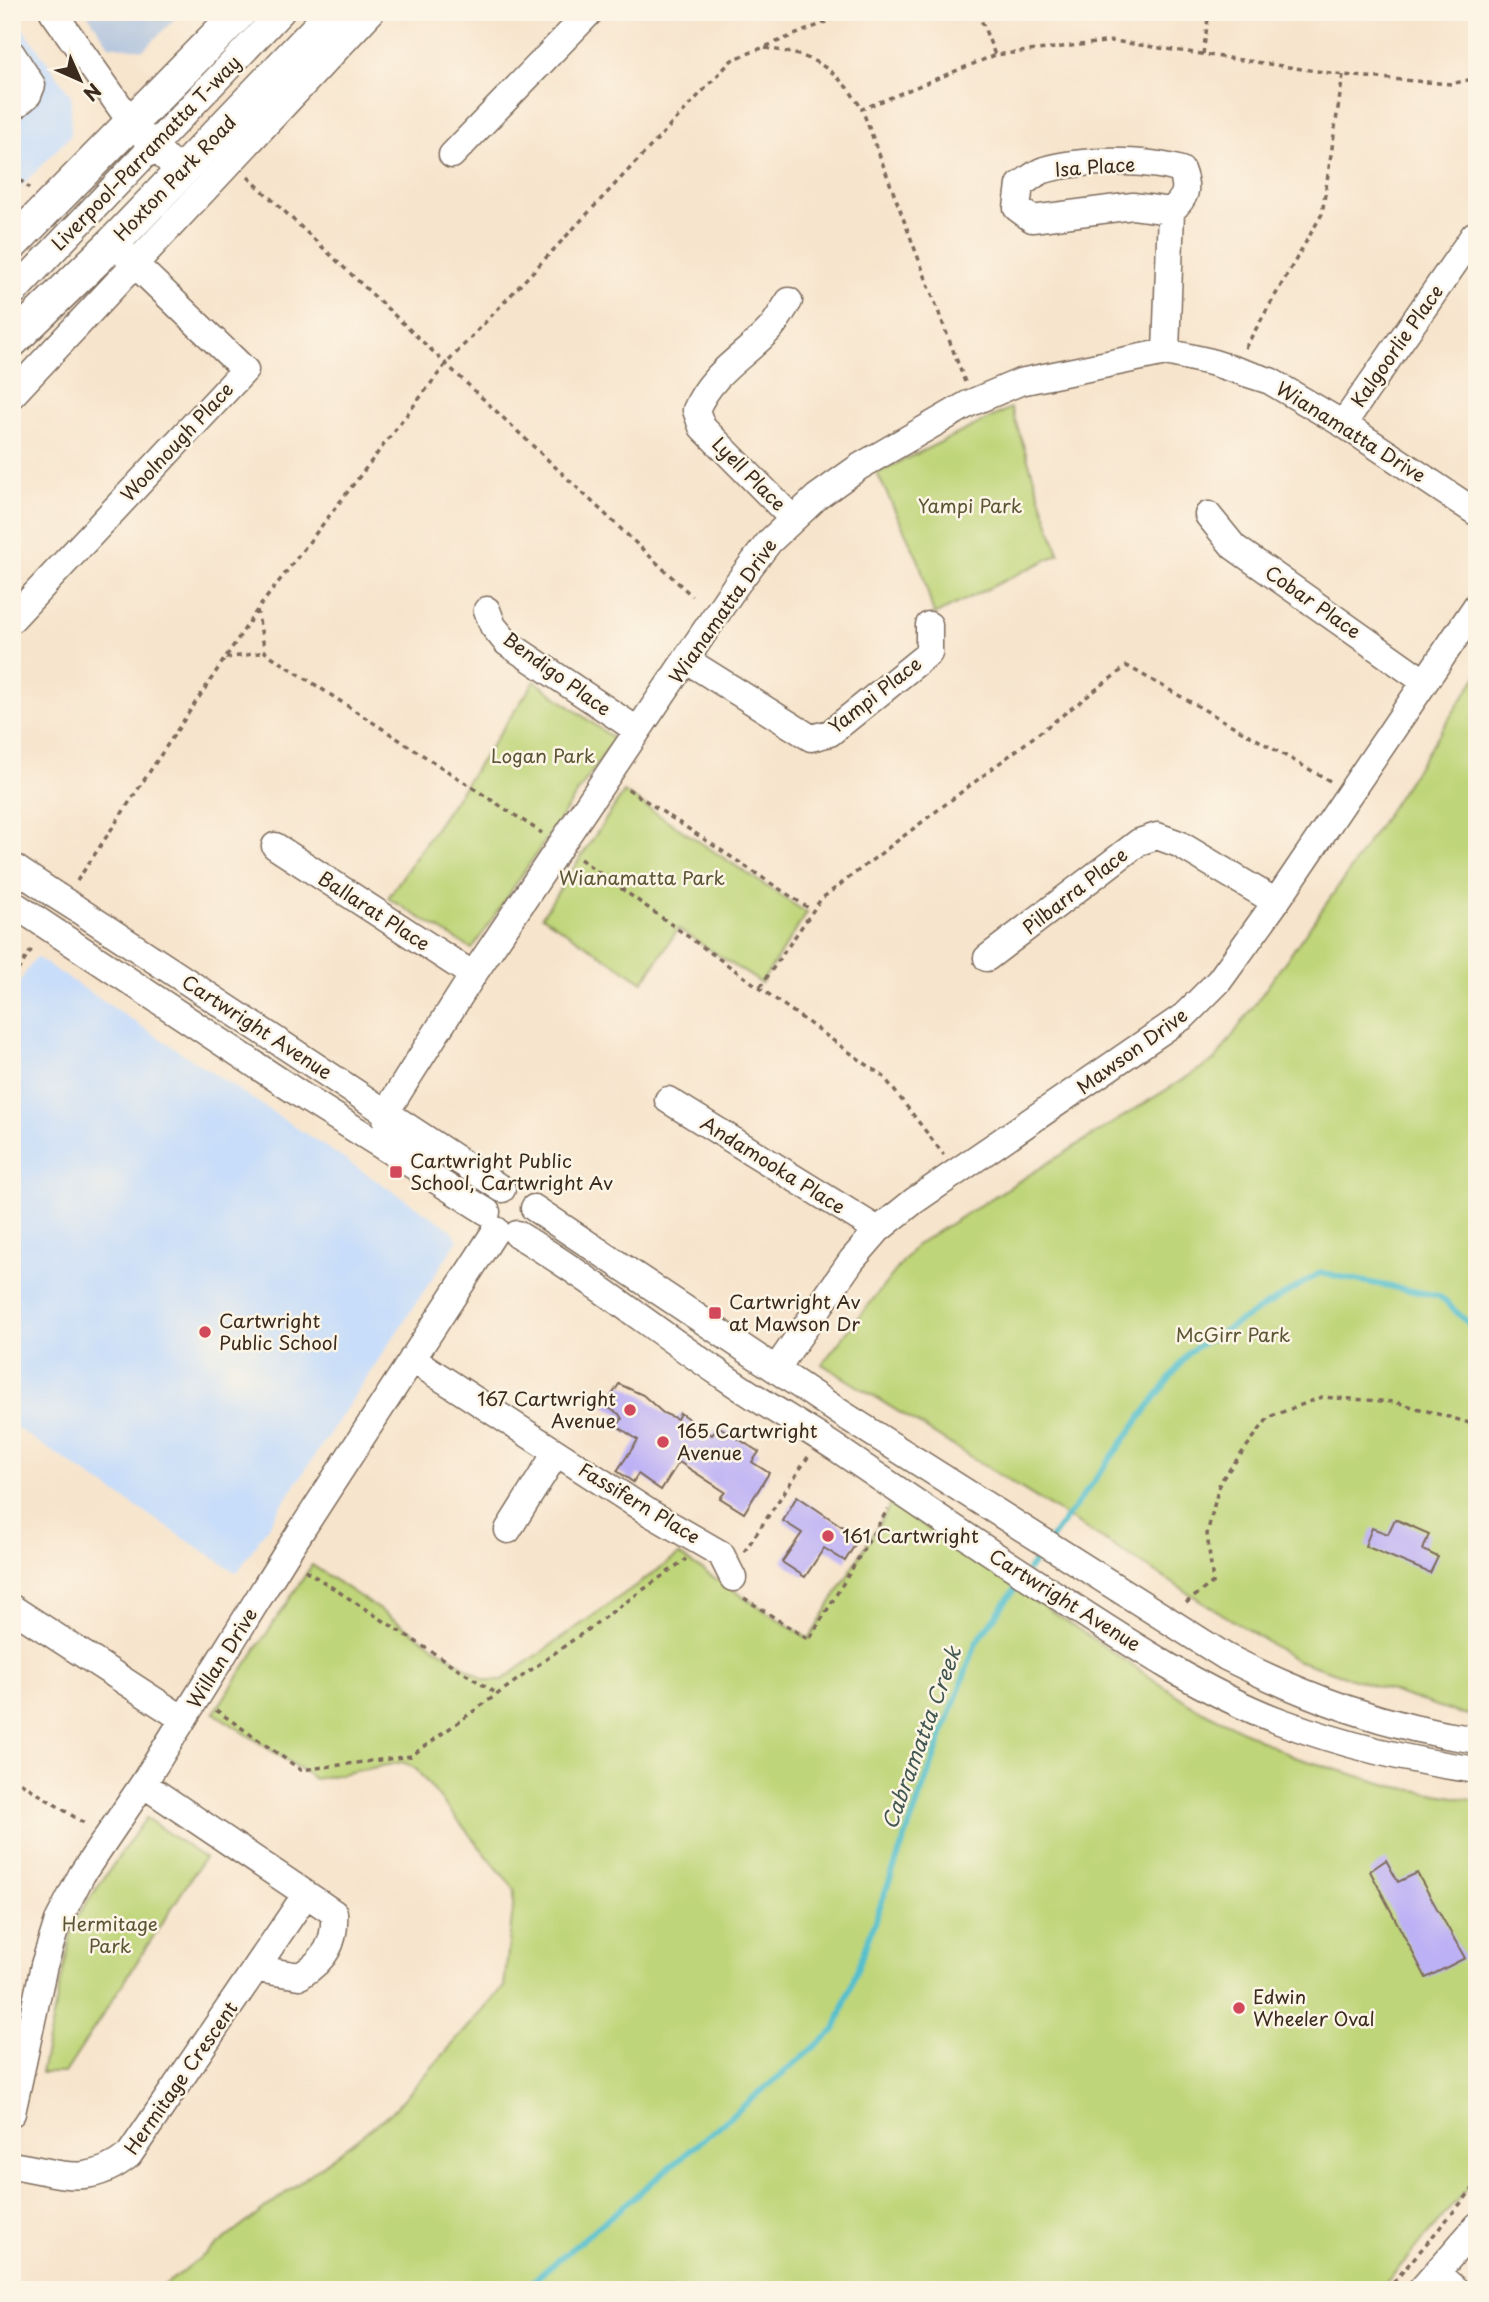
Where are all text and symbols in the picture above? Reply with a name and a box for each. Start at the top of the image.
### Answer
north arrow [46,46,116,116]
street label: Liverpool–Parramatta T-way [44,48,246,256]
text: N [78,78,108,108]
street label: Hoxton Park Road [107,108,242,247]
street label: Isa Place [1054,149,1136,183]
street label: Kalgoorlie Place [1344,279,1449,412]
street label: Wianamatta Drive [1271,374,1432,488]
street label: Woolnough Place [113,375,239,507]
street label: Lyell Place [706,430,793,517]
park label: Yampi Park [918,491,1023,519]
street label: Wianamatta Drive [662,532,783,689]
street label: Cobar Place [1260,558,1367,645]
street label: Bendigo Place [498,624,617,722]
street label: Yampi Place [822,649,927,739]
park label: Logan Park [491,741,596,769]
street label: Pilbarra Place [1016,840,1133,940]
street label: Ballarat Place [313,863,436,957]
park label: Wianamatta Park [559,863,726,891]
street label: Cartwright Avenue [177,967,338,1085]
street label: Mawson Drive [1070,1000,1193,1100]
street label: Andamooka Place [696,1108,851,1220]
place label: Cartwright Public School, Cartwright Av [410,1146,613,1196]
marker: Cartwright Public School, Cartwright Av [388,1164,404,1180]
place label: Cartwright Av at Mawson Dr [729,1287,861,1337]
marker: Cartwright Av at Mawson Dr [707,1305,723,1321]
place label: Cartwright Public School [219,1306,338,1356]
park label: McGirr Park [1176,1320,1291,1348]
marker: Cartwright Public School [197,1324,213,1340]
place label: 167 Cartwright Avenue [477,1384,616,1434]
marker: 167 Cartwright Avenue [622,1402,638,1418]
place label: 165 Cartwright Avenue [677,1416,818,1466]
marker: 165 Cartwright Avenue [655,1434,671,1450]
street label: Fassifern Place [574,1455,705,1549]
place label: 161 Cartwright [842,1521,979,1549]
marker: 161 Cartwright [820,1528,836,1544]
street label: Cartwright Avenue [984,1541,1147,1657]
street label: Willan Drive [179,1602,263,1713]
water label: Cabramatta Creek [872,1640,969,1833]
park label: Hermitage Park [62,1909,158,1959]
place label: Edwin Wheeler Oval [1253,1982,1375,2032]
street label: Hermitage Crescent [117,1995,244,2160]
marker: Edwin Wheeler Oval [1231,2000,1247,2016]

